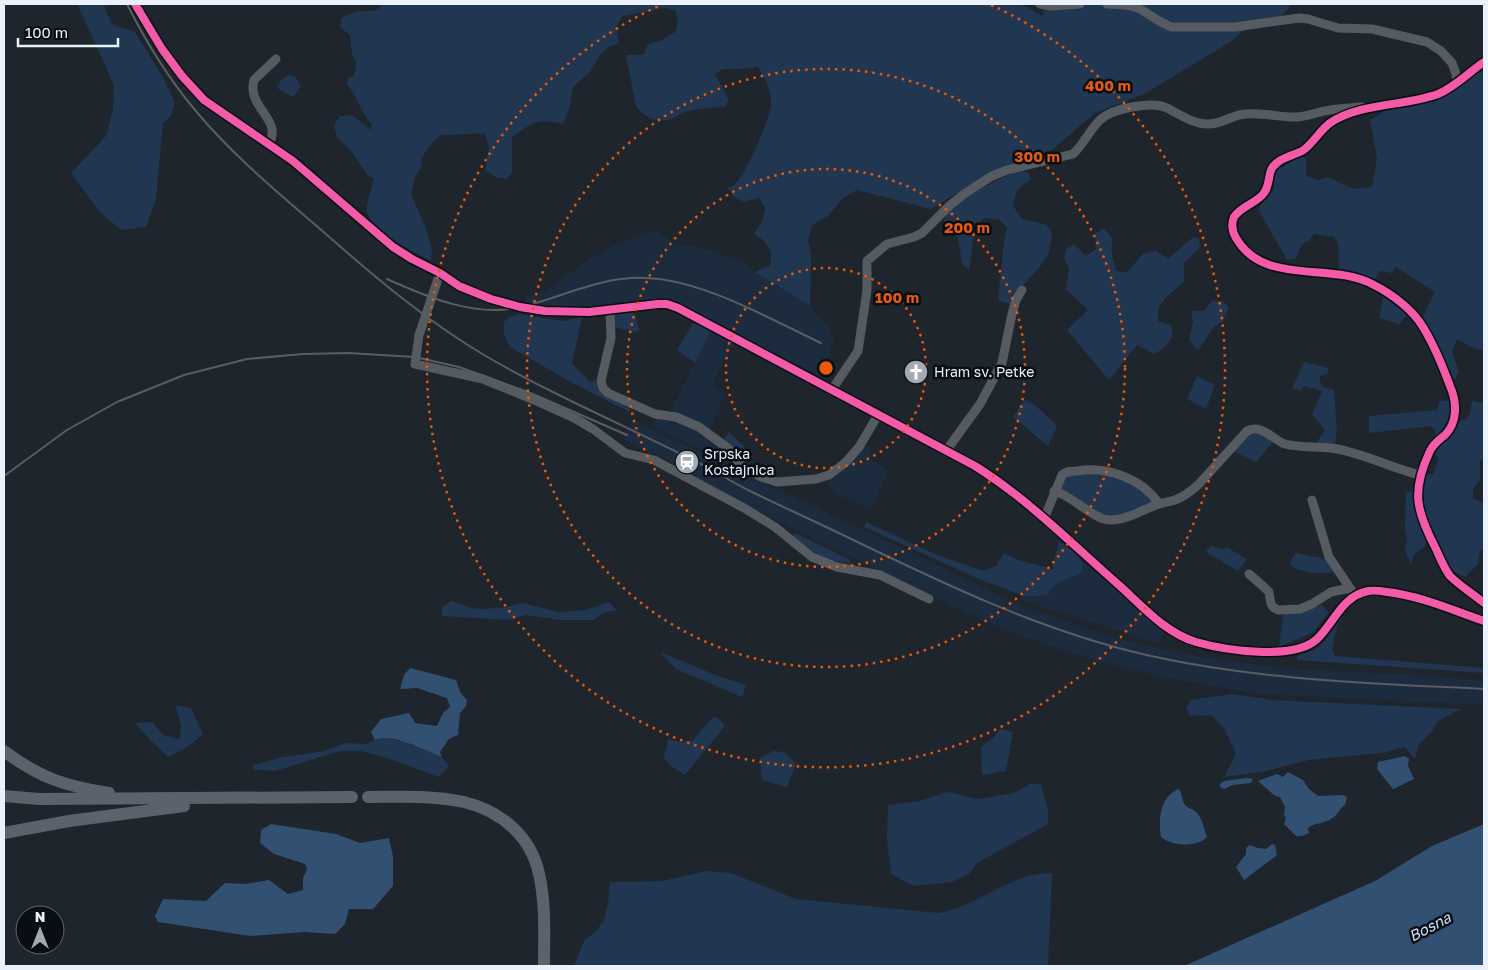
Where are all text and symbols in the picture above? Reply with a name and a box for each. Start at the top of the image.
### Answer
scale bar [18,15,118,47]
text: 100 m [25,23,68,41]
text: 400 m [1085,76,1131,94]
text: 300 m [1014,147,1060,165]
text: 200 m [944,218,990,236]
text: 100 m [875,288,919,306]
centre of rings [817,359,835,377]
church icon: Hram sv. Petke [903,359,929,385]
place label: Hram sv. Petke [934,363,1034,380]
place label: Srpska Kostajnica [704,445,774,478]
station icon: Srpska Kostajnica [674,449,700,475]
north arrow [15,905,65,955]
water label: Bosna [1406,907,1454,945]
text: N [35,908,45,925]

